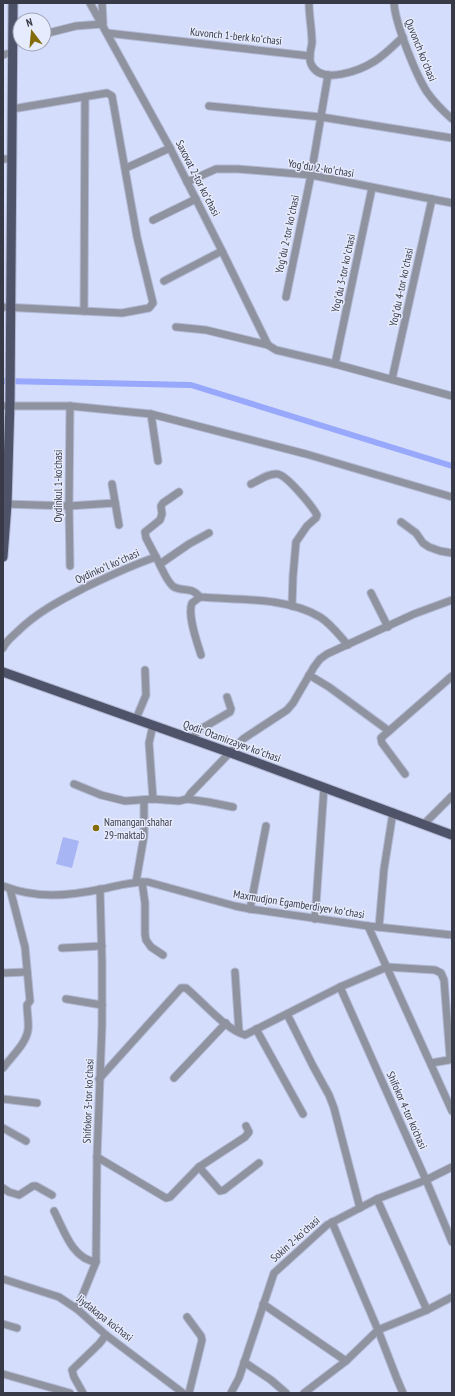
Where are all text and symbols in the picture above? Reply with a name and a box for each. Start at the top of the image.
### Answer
north arrow [12,12,52,52]
text: N [24,15,34,30]
street label: Quvonch koʻchasi [402,17,440,83]
street label: Kuvonch 1-berk koʻchasi [189,24,283,48]
street label: Saxovat 2-tor koʻchasi [173,137,223,219]
street label: Yogʻdu 2-koʻchasi [287,156,355,180]
street label: Yogʻdu 2-tor koʻchasi [272,193,302,275]
street label: Yogʻdu 3-tor koʻchasi [328,232,358,314]
street label: Yogʻdu 4-tor koʻchasi [386,246,416,328]
street label: Oydinkul 1-ko'chasi [51,450,65,522]
street label: Oydinkoʻl koʻchasi [73,546,141,586]
street label: Qodir Otamirzayev koʻchasi [181,717,283,765]
place label: Namangan shahar 29-maktab [104,815,172,842]
marker: Namangan shahar 29-maktab [91,823,101,833]
street label: Maxmudjon Egamberdiyev koʻchasi [232,887,366,921]
street label: Shifokor 3-tor koʼchasi [80,1058,96,1144]
street label: Shifokor 4-tor ko'chasi [384,1069,430,1151]
street label: Sokin 2-koʼchasi [268,1213,322,1265]
street label: Jiydakapa ko'chasi [73,1291,136,1344]

